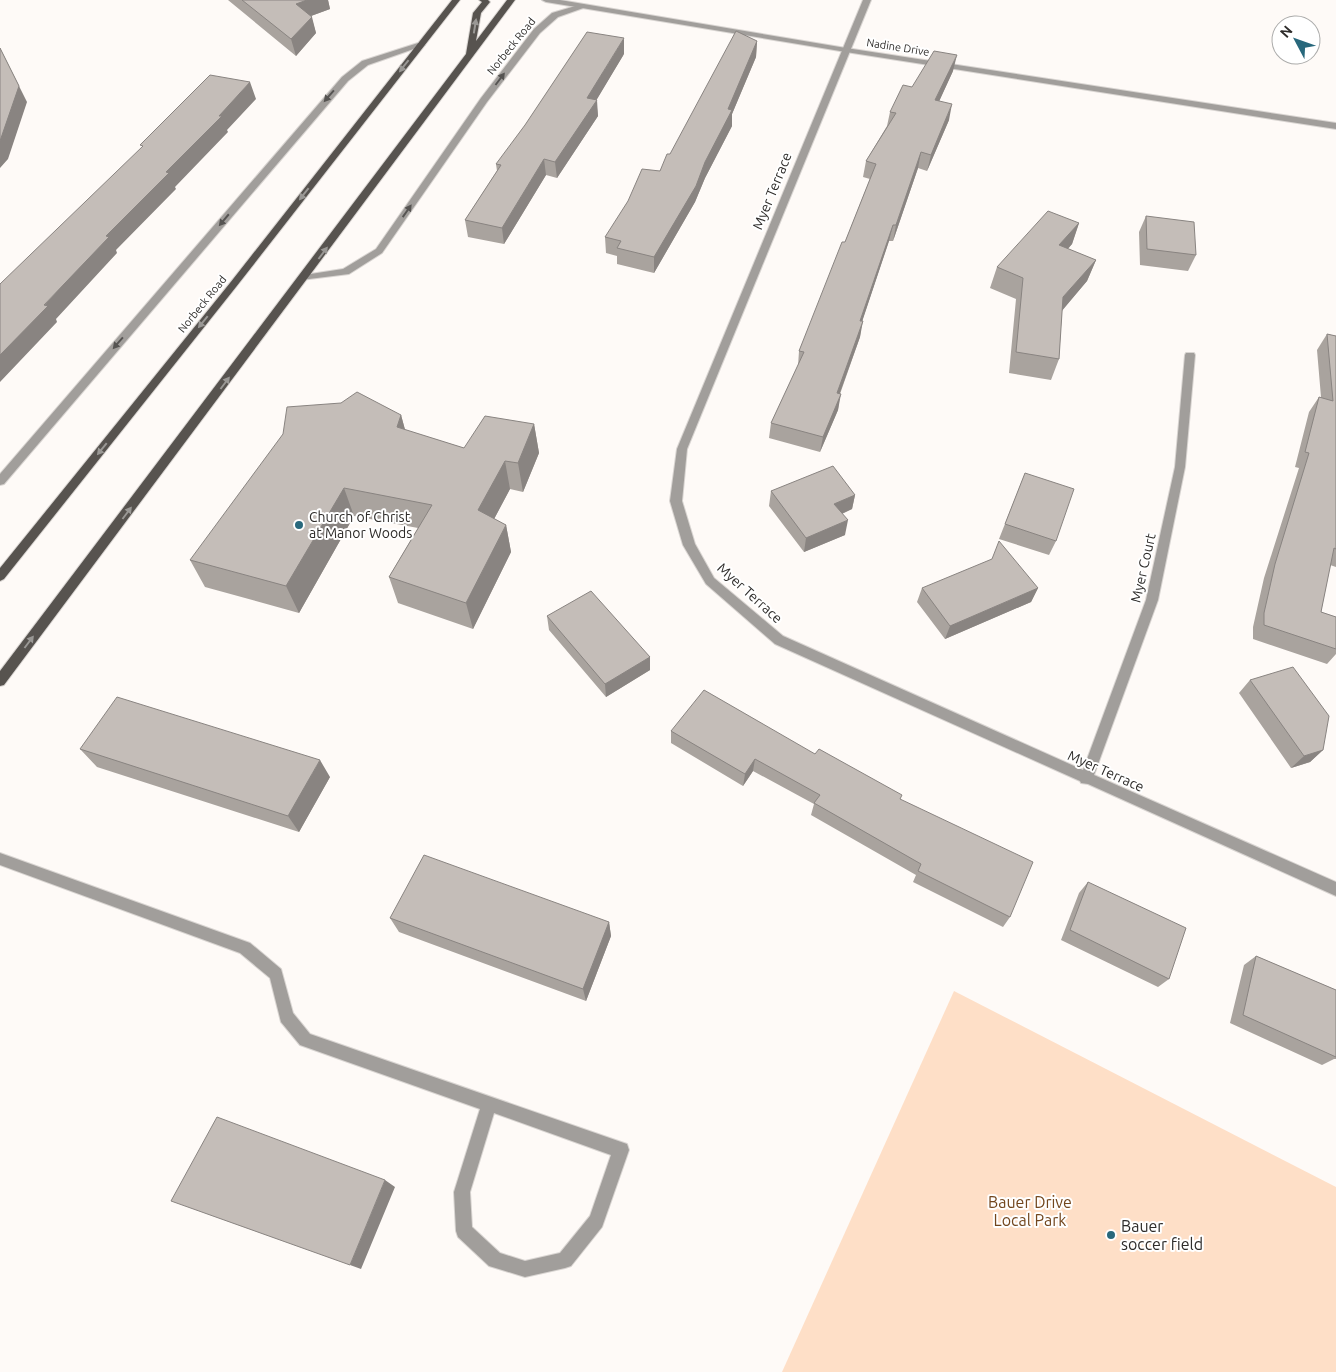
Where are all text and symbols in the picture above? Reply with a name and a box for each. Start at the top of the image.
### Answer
street label: Norbeck Road [484,15,538,77]
north arrow [1271,15,1321,65]
one-way arrow [471,18,479,34]
text: N [1277,22,1296,41]
street label: Nadine Drive [866,36,930,58]
one-way arrow [399,59,409,73]
one-way arrow [495,73,506,86]
one-way arrow [324,90,335,103]
street label: Myer Terrace [749,150,795,232]
one-way arrow [299,187,309,201]
one-way arrow [402,205,412,218]
one-way arrow [219,214,230,227]
one-way arrow [318,246,328,260]
street label: Norbeck Road [175,273,229,335]
one-way arrow [198,315,209,328]
one-way arrow [113,337,124,350]
one-way arrow [220,376,230,390]
one-way arrow [96,442,107,455]
one-way arrow [122,507,133,520]
place label: Church of Christ at Manor Woods [309,509,412,541]
marker: Church of Christ at Manor Woods [293,519,305,531]
street label: Myer Court [1127,531,1159,604]
street label: Myer Terrace [714,560,786,626]
one-way arrow [24,636,35,649]
street label: Myer Terrace [1065,747,1147,795]
park label: Bauer Drive Local Park [988,1193,1072,1229]
place label: Bauer soccer field [1121,1217,1203,1253]
marker: Bauer soccer field [1105,1229,1117,1241]

